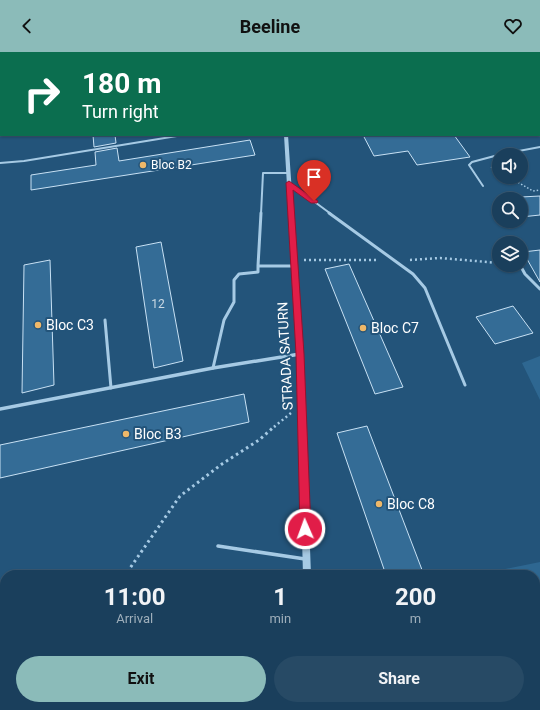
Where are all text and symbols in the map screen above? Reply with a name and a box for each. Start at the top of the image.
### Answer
icon: back [16,15,38,37]
icon: heart [502,15,524,37]
text: Beeline [240,16,300,37]
text: 180 m [82,67,161,100]
icon: right [16,68,68,120]
text: Turn right [82,101,159,122]
map controls [492,148,528,272]
button: sound [492,148,528,184]
place label: Bloc B2 [151,158,192,172]
marker: Bloc B2 [138,160,148,170]
pin [297,160,331,201]
icon: arrive [303,166,325,188]
button: search [492,192,528,228]
button: layers [492,236,528,272]
house number: 12 [151,297,165,311]
street label: STRADA SATURN [274,301,296,411]
place label: Bloc C3 [46,317,94,333]
marker: Bloc C3 [33,320,43,330]
place label: Bloc C7 [371,320,419,336]
marker: Bloc C7 [358,323,368,333]
place label: Bloc B3 [134,426,182,442]
marker: Bloc B3 [121,429,131,439]
place label: Bloc C8 [387,496,435,512]
marker: Bloc C8 [374,499,384,509]
position arrow [284,508,326,550]
text: 11:00 [104,583,166,611]
text: 1 [273,583,287,611]
text: 200 [395,583,436,611]
text: Arrival [116,611,153,626]
text: min [269,611,291,626]
text: m [410,611,421,626]
button: Exit [16,656,266,702]
button: Share [274,656,524,702]

